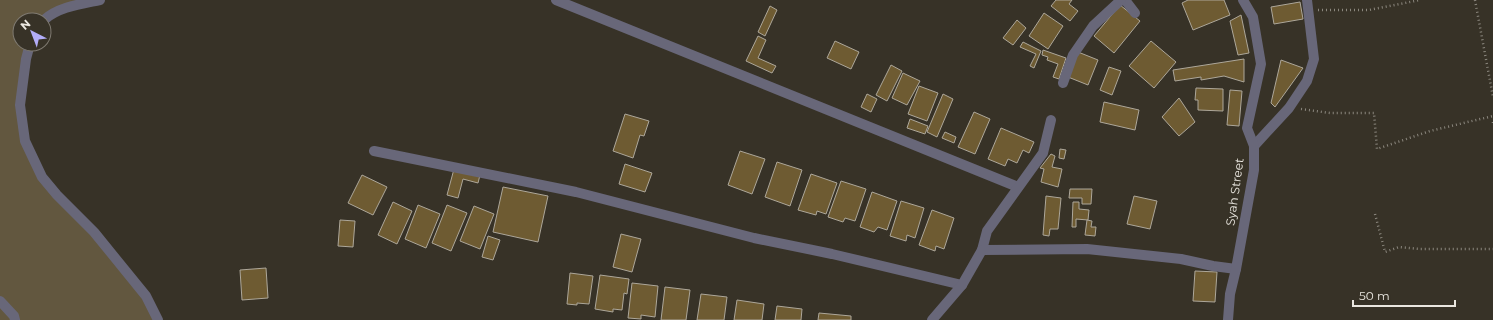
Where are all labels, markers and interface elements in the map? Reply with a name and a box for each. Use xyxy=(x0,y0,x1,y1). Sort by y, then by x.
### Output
north arrow xyxy=(12,12,52,52)
text: N xyxy=(17,16,33,33)
street label: Syah Street xyxy=(1222,157,1247,227)
scale bar xyxy=(1353,282,1455,308)
text: 50 m xyxy=(1359,288,1390,303)

